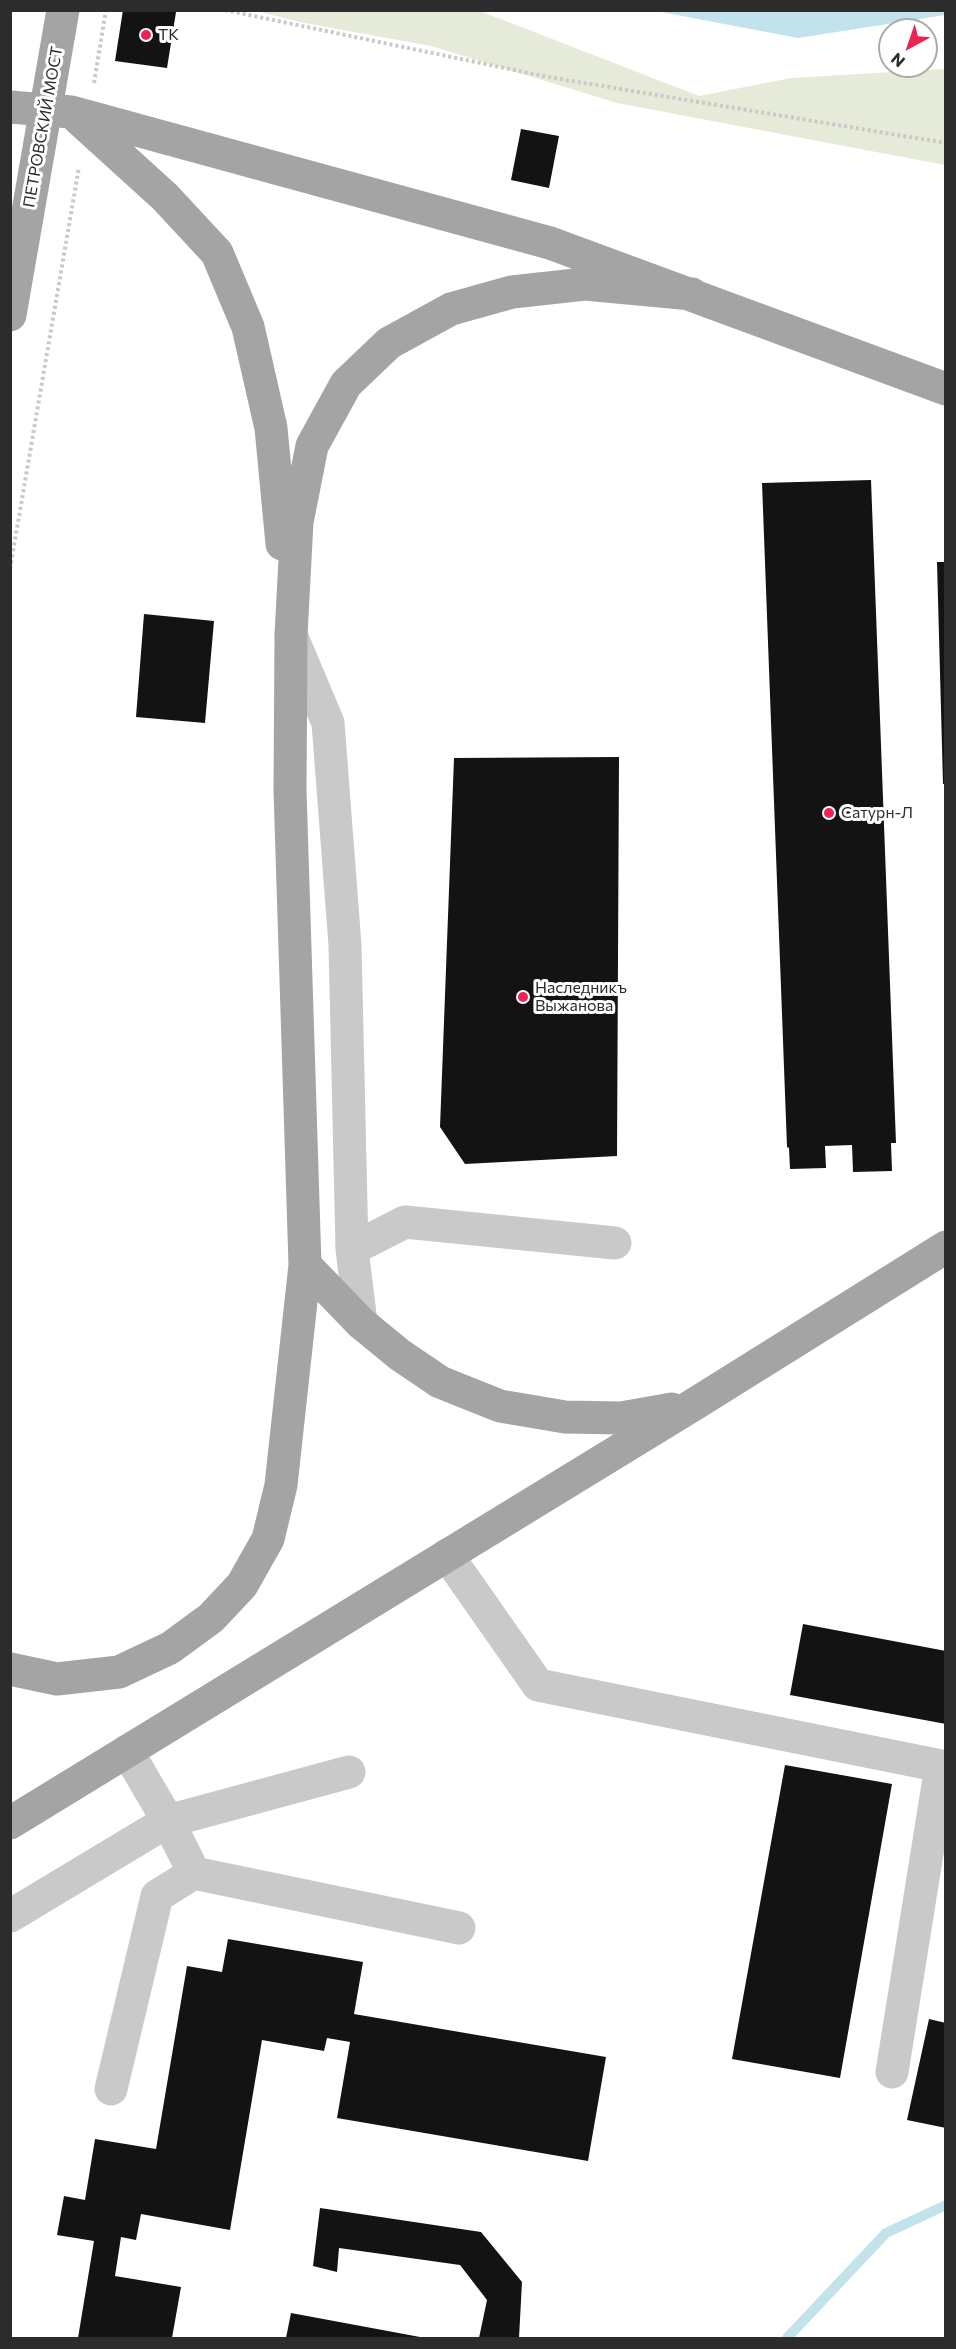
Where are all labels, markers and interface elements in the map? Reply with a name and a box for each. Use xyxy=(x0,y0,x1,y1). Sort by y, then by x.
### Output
north arrow xyxy=(878,18,938,78)
place label: ТК xyxy=(158,25,179,45)
marker: ТК xyxy=(139,28,153,42)
street label: ПЕТРОВСКИЙ МОСТ xyxy=(19,45,67,209)
text: N xyxy=(887,50,908,72)
place label: Сатурн-Л xyxy=(841,803,913,823)
marker: Сатурн-Л xyxy=(822,806,836,820)
place label: Наследникъ Выжанова xyxy=(535,978,627,1016)
marker: Наследникъ Выжанова xyxy=(516,990,530,1004)

